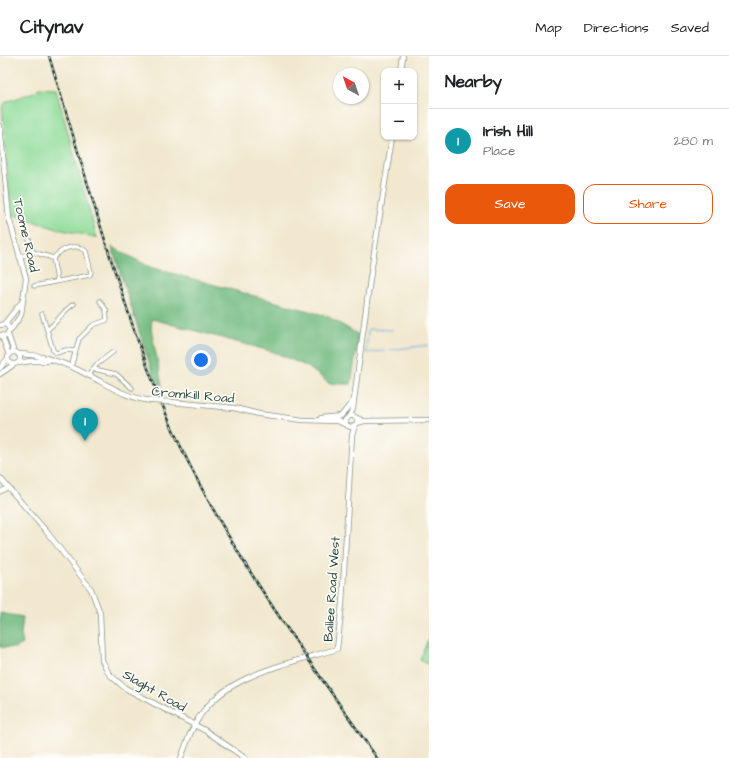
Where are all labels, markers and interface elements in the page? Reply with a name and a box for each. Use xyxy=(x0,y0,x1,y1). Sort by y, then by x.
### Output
text: Citynav xyxy=(20,14,83,41)
text: Map xyxy=(535,18,562,38)
text: Directions xyxy=(584,18,649,38)
text: Saved xyxy=(671,18,709,38)
north arrow xyxy=(333,68,369,104)
map controls xyxy=(381,68,417,140)
button: + xyxy=(381,68,417,104)
text: Nearby xyxy=(445,70,502,94)
button: − xyxy=(381,104,417,140)
text: Irish Hill xyxy=(483,121,533,142)
text: 1 xyxy=(457,132,459,150)
text: 280 m xyxy=(674,132,713,150)
text: Place xyxy=(483,142,515,160)
button: Save xyxy=(445,184,575,224)
button: Share xyxy=(583,184,713,224)
street label: Toome Road xyxy=(9,197,43,274)
your location xyxy=(191,350,211,370)
street label: Cromkill Road xyxy=(151,382,235,408)
pin: 1 xyxy=(72,408,98,441)
street label: Ballee Road West xyxy=(319,535,345,642)
street label: Slaght Road xyxy=(119,665,190,717)

